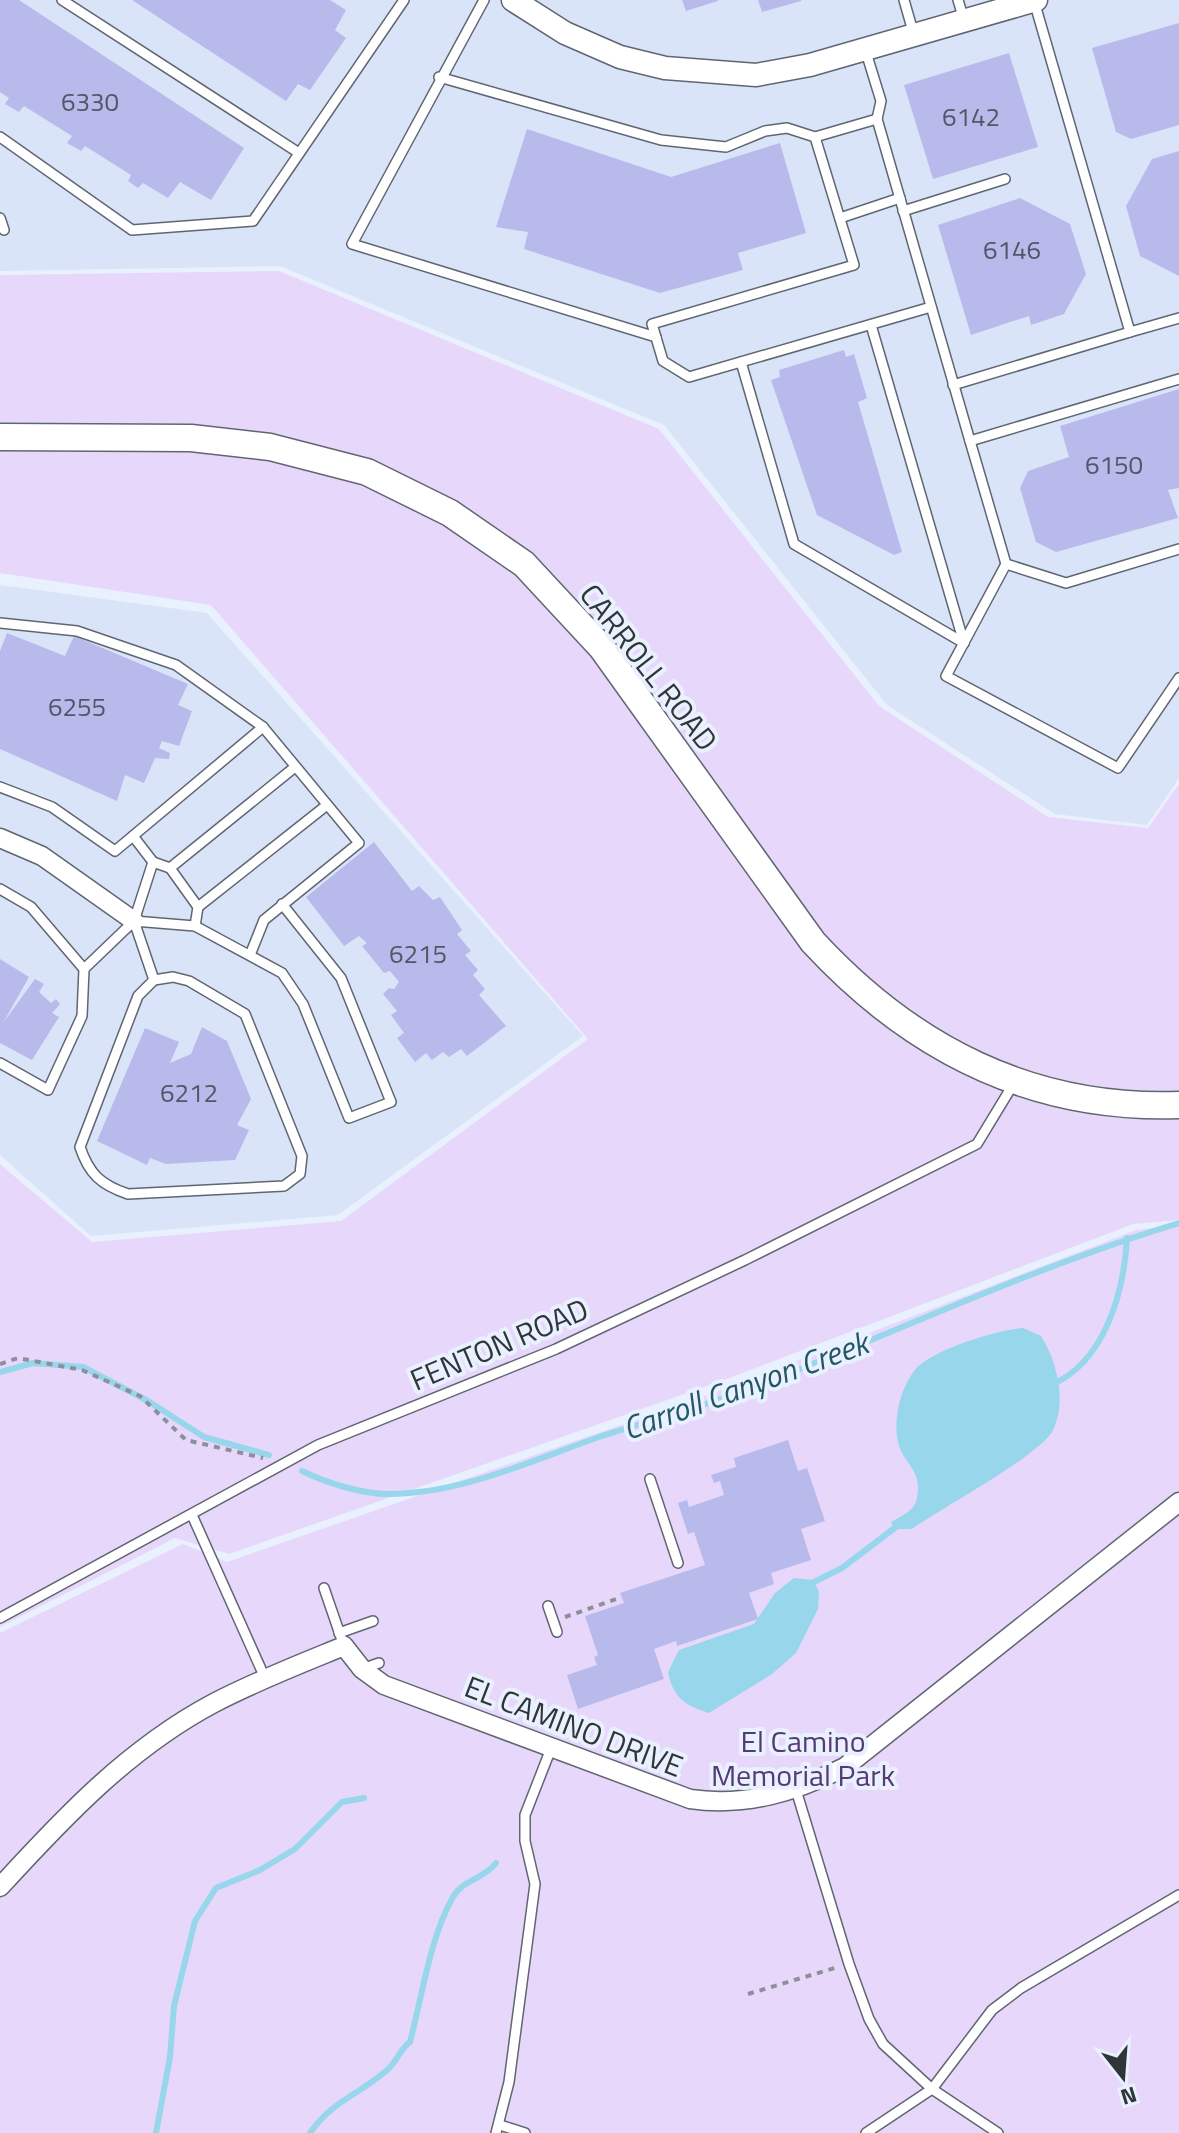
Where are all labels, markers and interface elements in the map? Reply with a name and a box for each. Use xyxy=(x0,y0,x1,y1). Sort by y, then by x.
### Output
house number: 6330 xyxy=(61,82,119,121)
house number: 6142 xyxy=(942,97,1000,136)
house number: 6146 xyxy=(983,230,1041,269)
house number: 6150 xyxy=(1085,445,1143,484)
street label: CARROLL ROAD xyxy=(569,573,729,761)
house number: 6255 xyxy=(48,687,106,726)
house number: 6215 xyxy=(389,934,447,973)
house number: 6212 xyxy=(160,1073,218,1112)
street label: FENTON ROAD xyxy=(403,1286,595,1402)
water label: Carroll Canyon Creek xyxy=(615,1317,878,1452)
street label: EL CAMINO DRIVE xyxy=(458,1663,690,1789)
park label: El Camino Memorial Park xyxy=(711,1718,895,1798)
north arrow xyxy=(1083,2037,1163,2117)
text: N xyxy=(1117,2078,1141,2115)

